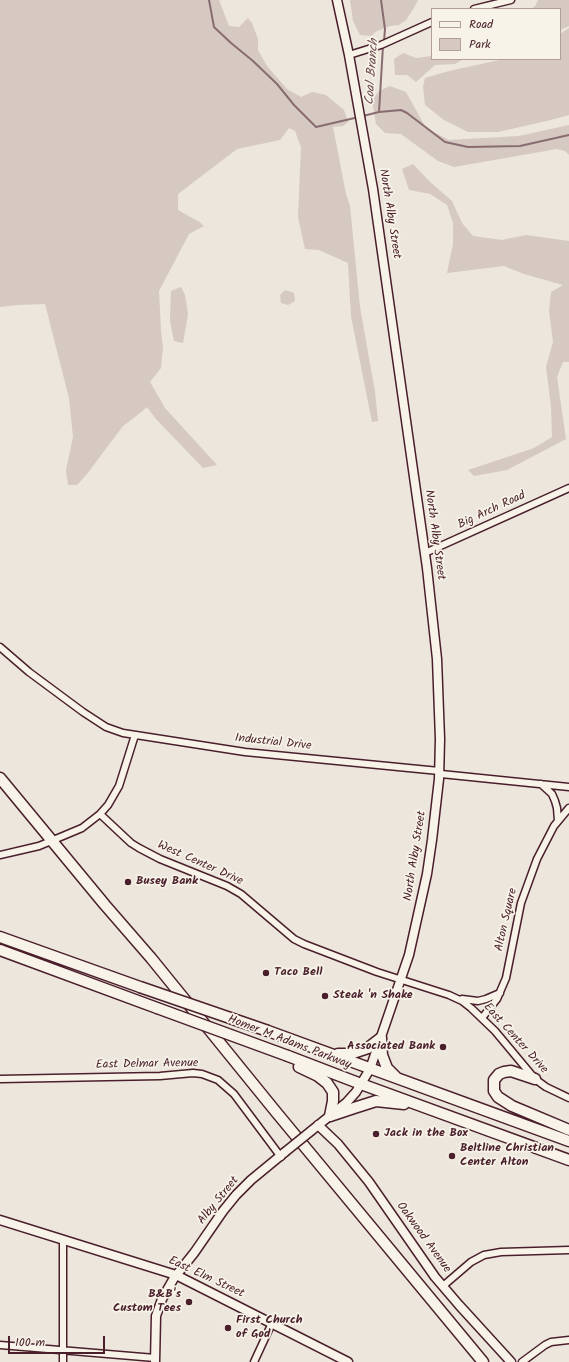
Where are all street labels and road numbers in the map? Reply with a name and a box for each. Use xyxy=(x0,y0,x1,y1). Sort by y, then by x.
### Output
street label: North Alby Street xyxy=(375,168,403,260)
street label: North Alby Street xyxy=(421,489,447,581)
street label: Big Arch Road xyxy=(456,489,528,533)
street label: Industrial Drive xyxy=(234,732,312,754)
street label: North Alby Street xyxy=(402,810,430,902)
street label: West Center Drive xyxy=(155,839,245,889)
street label: Alton Square xyxy=(493,887,521,953)
street label: East Center Drive xyxy=(480,1001,550,1077)
street label: Homer M Adams Parkway xyxy=(225,1013,353,1073)
street label: East Delmar Avenue xyxy=(96,1057,198,1073)
street label: Alby Street xyxy=(195,1174,243,1228)
street label: Oakwood Avenue xyxy=(393,1200,453,1276)
street label: East Elm Street xyxy=(166,1254,246,1302)

